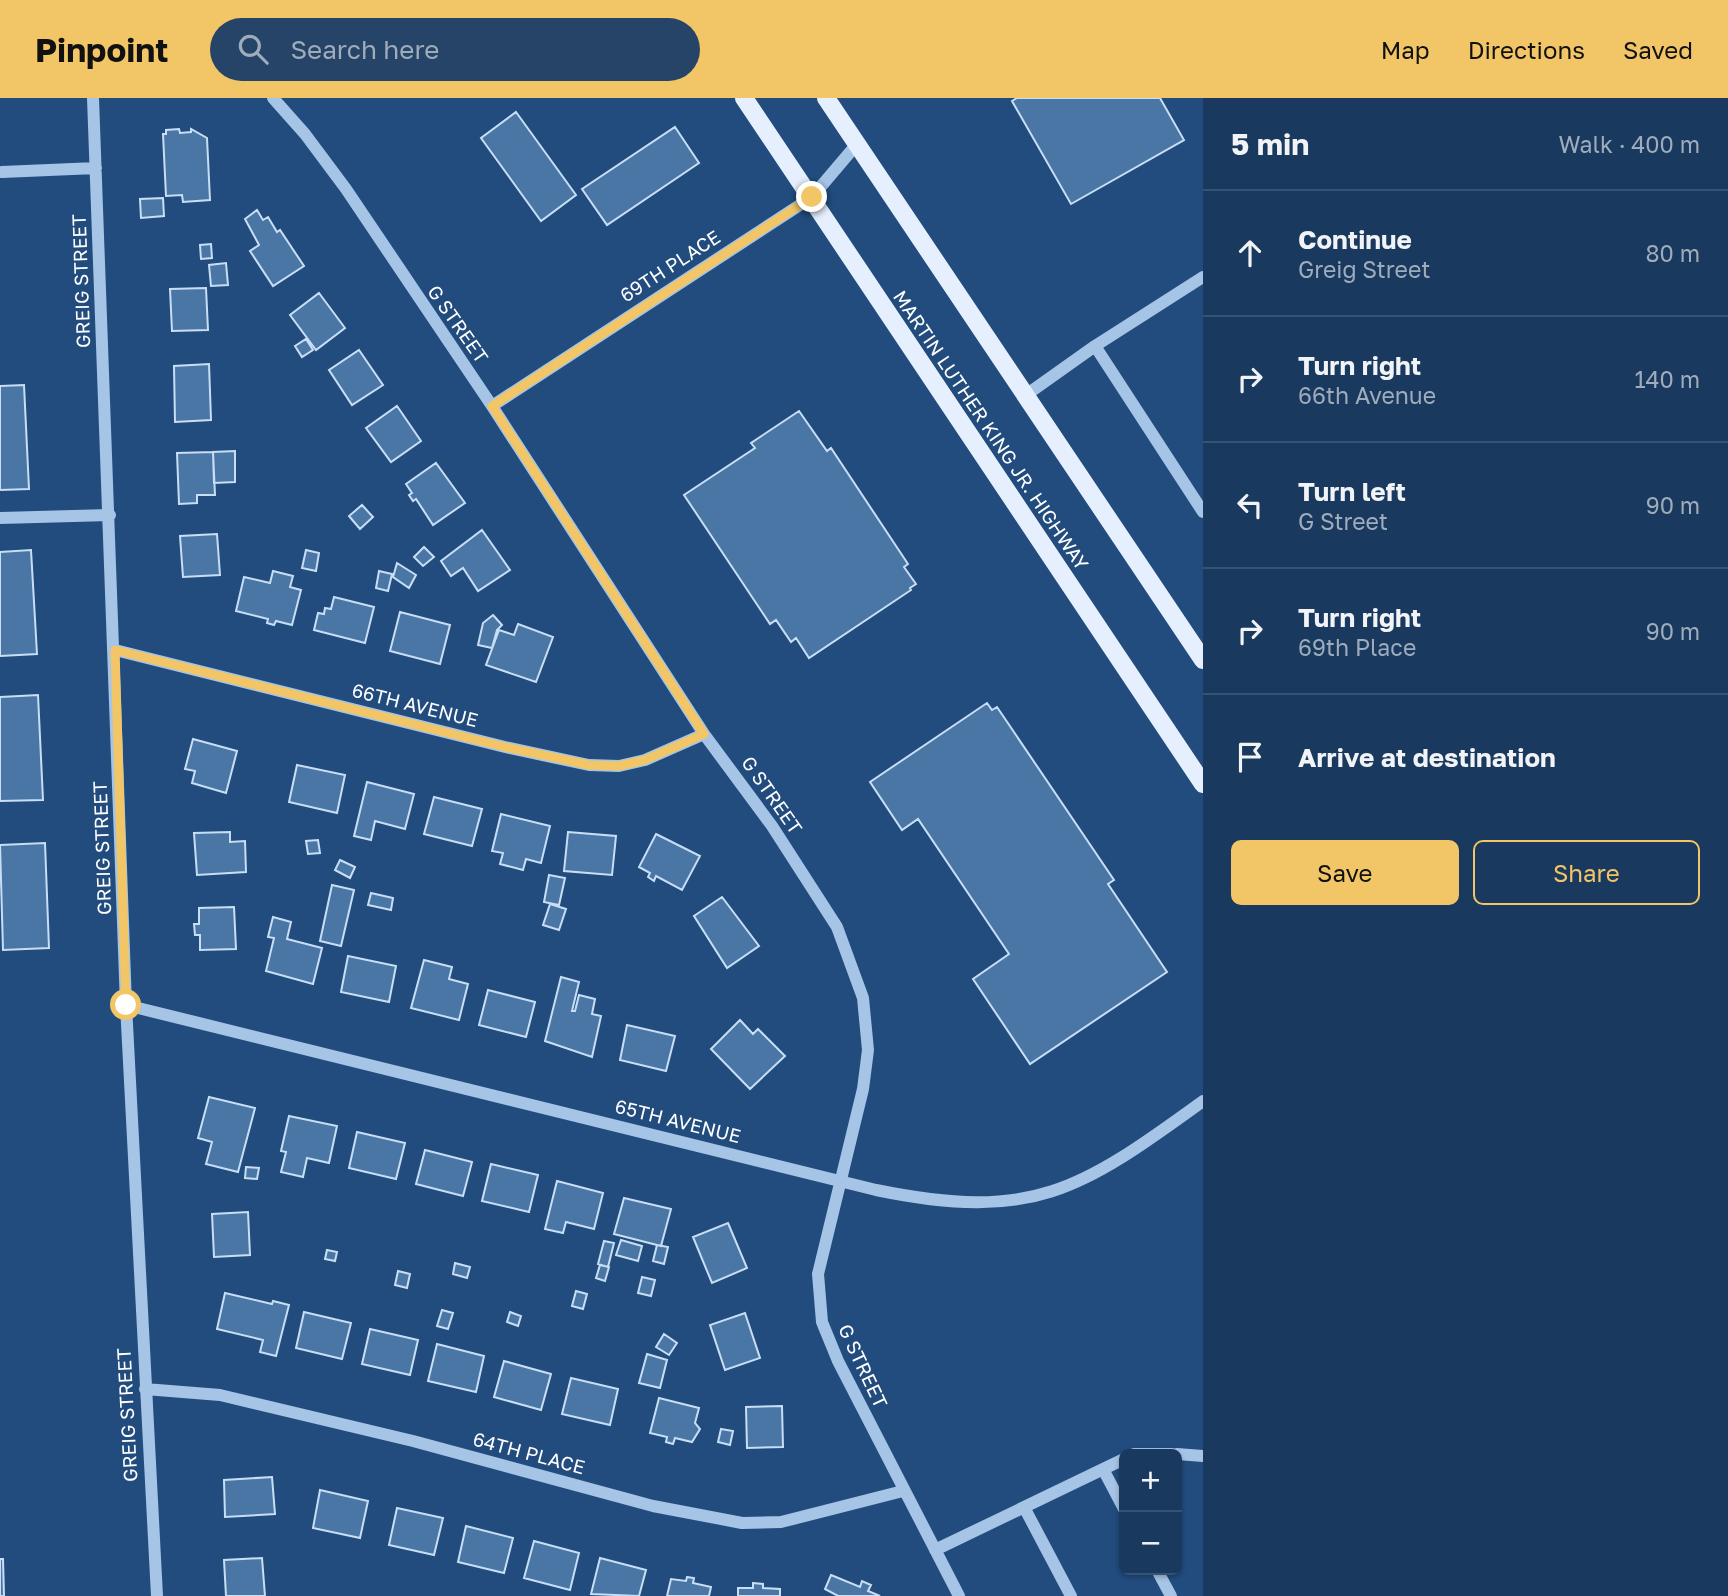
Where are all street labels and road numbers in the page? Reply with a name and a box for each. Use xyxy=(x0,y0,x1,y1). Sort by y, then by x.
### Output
street label: GREIG STREET xyxy=(67,214,94,348)
street label: 69TH PLACE xyxy=(615,225,724,306)
street label: G STREET xyxy=(423,280,494,367)
street label: MARTIN LUTHER KING JR. HIGHWAY xyxy=(889,286,1094,574)
street label: 66TH AVENUE xyxy=(350,678,481,731)
street label: G STREET xyxy=(737,751,808,838)
street label: GREIG STREET xyxy=(88,781,115,915)
street label: 65TH AVENUE xyxy=(613,1094,743,1147)
street label: G STREET xyxy=(834,1320,893,1412)
street label: GREIG STREET xyxy=(112,1347,141,1482)
street label: 64TH PLACE xyxy=(471,1427,588,1478)

